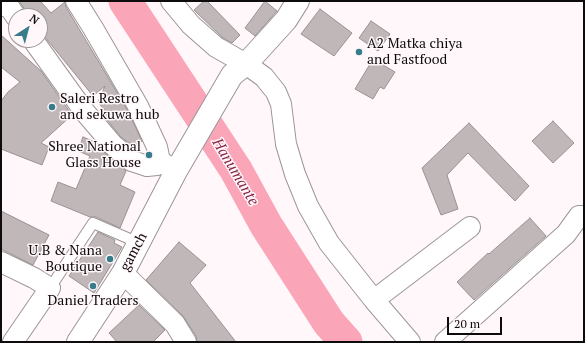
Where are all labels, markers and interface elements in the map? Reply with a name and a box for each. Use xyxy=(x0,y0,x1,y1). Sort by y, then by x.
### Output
north arrow xyxy=(8,8,48,48)
text: N xyxy=(27,11,42,27)
place label: A2 Matka chiya and Fastfood xyxy=(367,36,463,68)
marker: A2 Matka chiya and Fastfood xyxy=(354,47,364,57)
place label: Saleri Restro and sekuwa hub xyxy=(60,91,159,124)
marker: Saleri Restro and sekuwa hub xyxy=(47,102,57,112)
water label: Hanumante xyxy=(208,135,262,209)
place label: Shree National Glass House xyxy=(48,139,141,172)
marker: Shree National Glass House xyxy=(144,150,154,160)
street label: gamch xyxy=(117,230,151,274)
place label: U.B & Nana Boutique xyxy=(28,243,102,276)
marker: U.B & Nana Boutique xyxy=(105,254,115,264)
marker: Daniel Traders xyxy=(88,281,98,291)
place label: Daniel Traders xyxy=(47,293,139,309)
scale bar xyxy=(449,309,504,335)
text: 20 m xyxy=(454,316,480,331)

